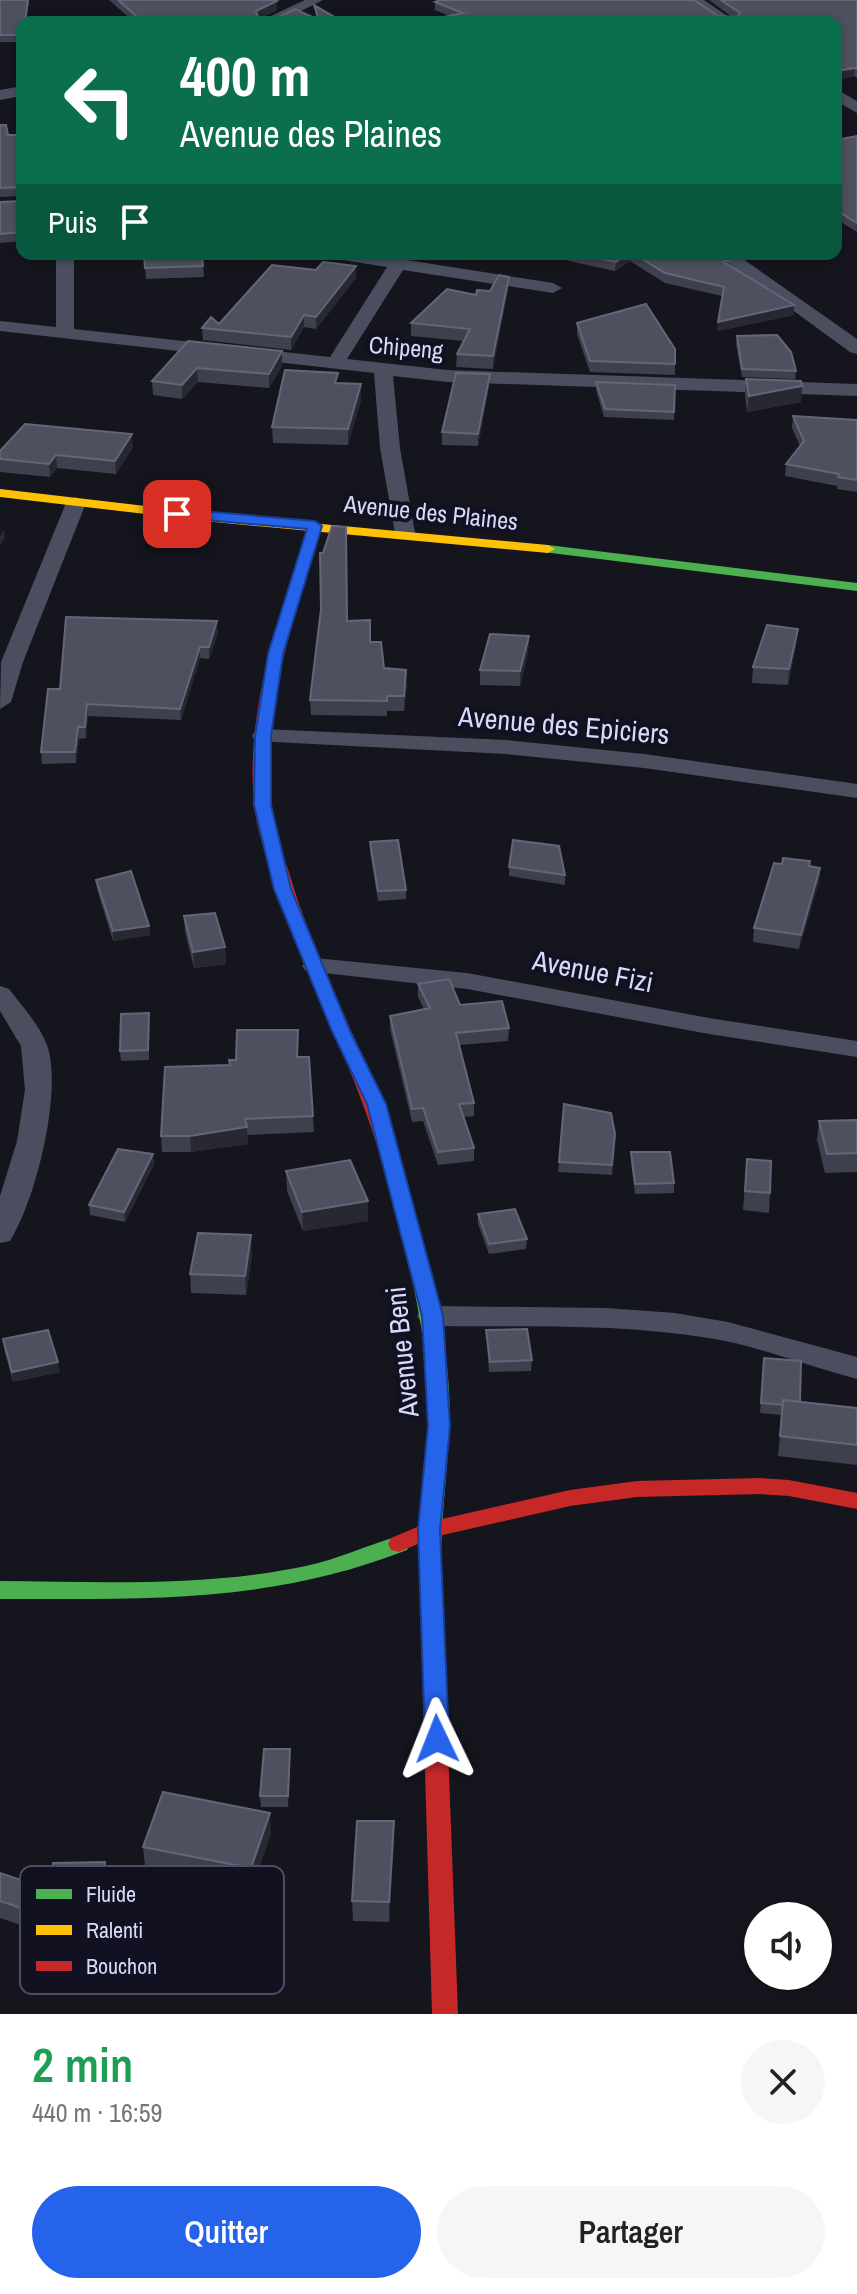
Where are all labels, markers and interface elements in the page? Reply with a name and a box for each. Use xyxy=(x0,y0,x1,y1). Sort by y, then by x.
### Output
text: 400 m xyxy=(180,38,310,113)
icon: left xyxy=(48,48,152,152)
text: Avenue des Plaines xyxy=(180,110,442,158)
icon: arrive xyxy=(113,200,157,244)
text: Puis xyxy=(48,202,97,242)
street label: Chipeng xyxy=(368,328,445,366)
pin xyxy=(143,480,211,548)
street label: Avenue des Plaines xyxy=(342,487,520,537)
icon: arrive xyxy=(155,492,199,536)
street label: Avenue des Epiciers xyxy=(456,697,671,753)
street label: Avenue Fizi xyxy=(528,941,657,1001)
street label: Avenue Beni xyxy=(376,1285,428,1420)
position arrow xyxy=(395,1697,479,1781)
legend xyxy=(20,1866,284,1994)
text: Fluide xyxy=(86,1879,136,1909)
map controls xyxy=(744,1902,832,1990)
button: sound xyxy=(744,1902,832,1990)
text: Ralenti xyxy=(86,1915,143,1945)
text: Bouchon xyxy=(86,1951,157,1981)
text: 2 min xyxy=(32,2032,133,2097)
button: close xyxy=(741,2040,825,2124)
text: 440 m · 16:59 xyxy=(32,2095,162,2130)
button: Quitter xyxy=(32,2186,421,2278)
button: Partager xyxy=(437,2186,825,2278)

